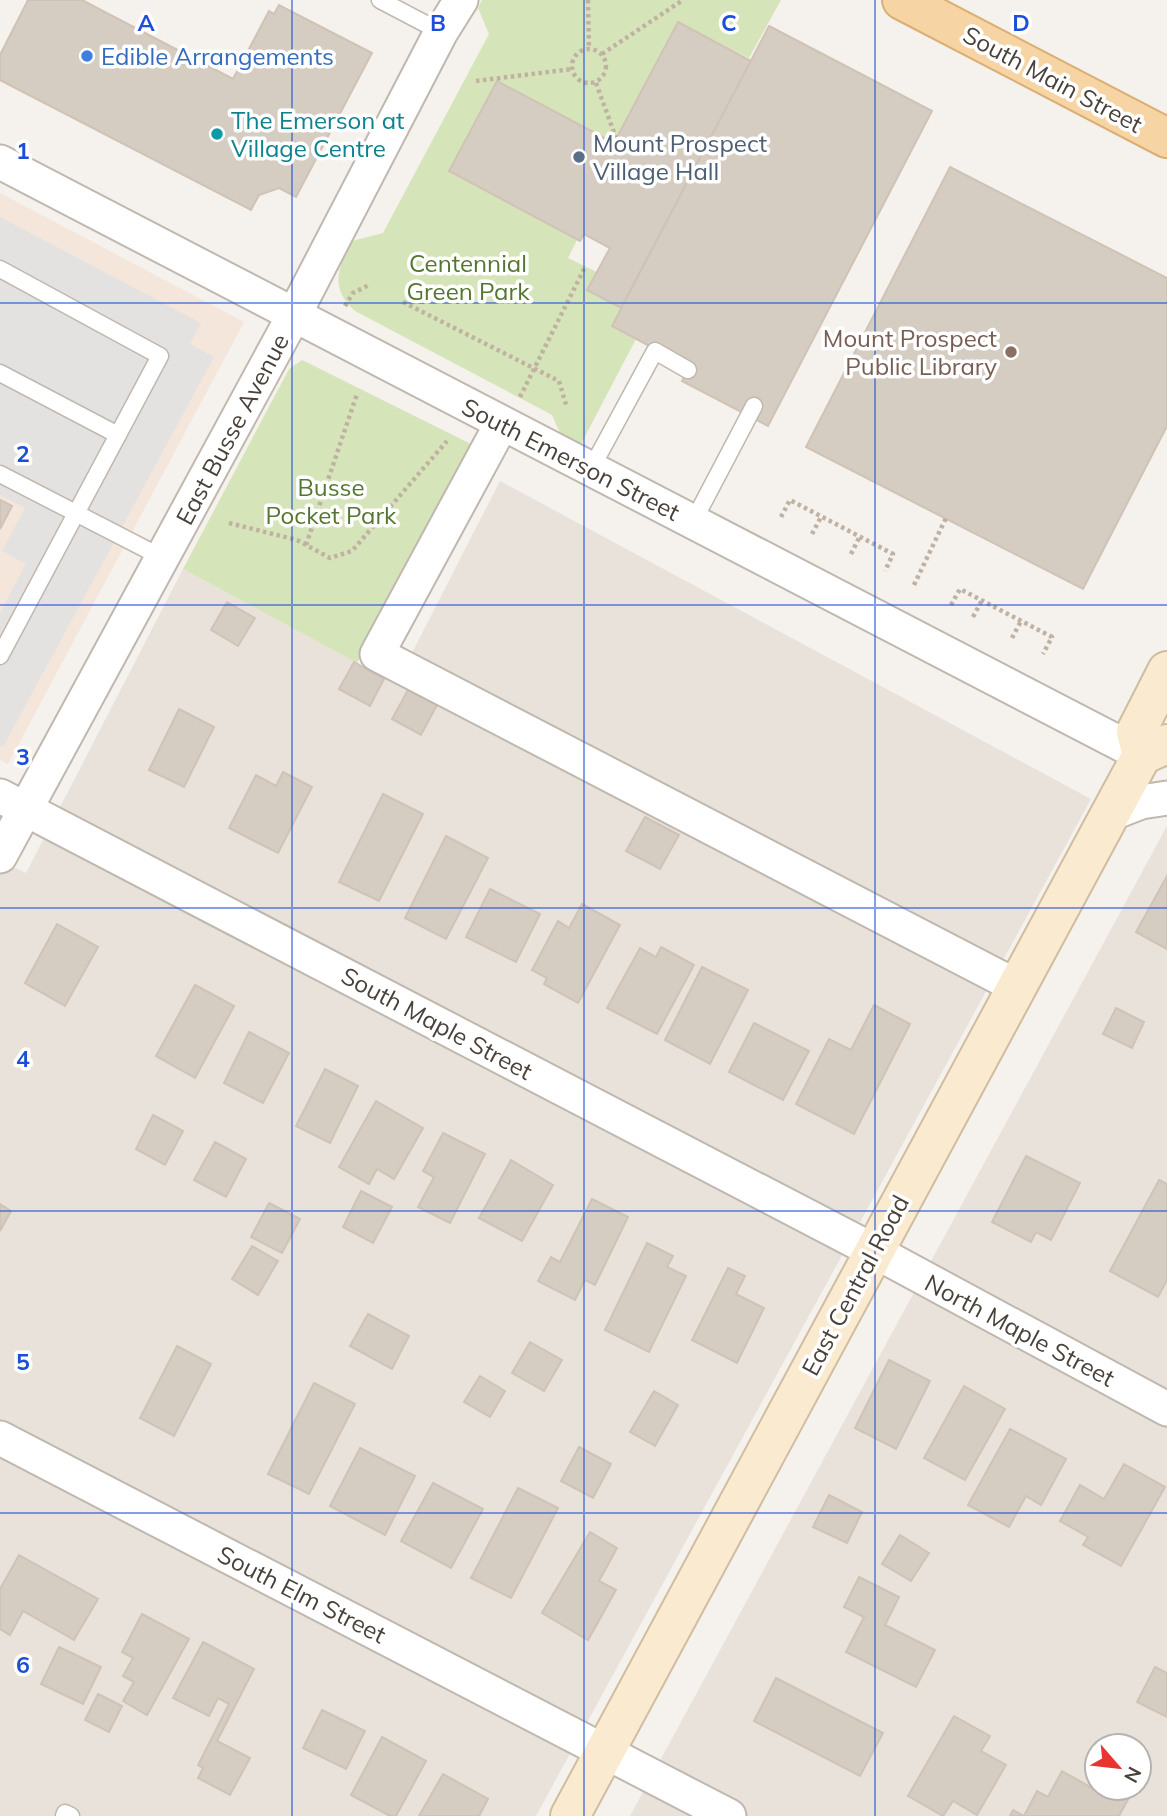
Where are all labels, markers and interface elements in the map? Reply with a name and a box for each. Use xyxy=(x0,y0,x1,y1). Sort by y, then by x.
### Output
text: A xyxy=(137,8,155,37)
text: B xyxy=(430,8,446,37)
text: C xyxy=(721,8,737,37)
text: D xyxy=(1012,8,1030,37)
street label: South Main Street xyxy=(958,19,1148,139)
place label: Edible Arrangements xyxy=(101,41,334,71)
marker: Edible Arrangements xyxy=(79,48,95,64)
place label: The Emerson at Village Centre xyxy=(231,105,404,163)
marker: The Emerson at Village Centre xyxy=(209,126,225,142)
place label: Mount Prospect Village Hall xyxy=(593,128,767,186)
text: 1 xyxy=(16,136,30,165)
marker: Mount Prospect Village Hall xyxy=(571,149,587,165)
park label: Centennial Green Park xyxy=(406,248,530,306)
place label: Mount Prospect Public Library xyxy=(823,323,997,381)
street label: East Busse Avenue xyxy=(169,329,295,529)
marker: Mount Prospect Public Library xyxy=(1003,344,1019,360)
street label: South Emerson Street xyxy=(457,391,685,527)
text: 2 xyxy=(16,439,30,468)
park label: Busse Pocket Park xyxy=(266,472,397,530)
text: 3 xyxy=(16,742,30,771)
street label: South Maple Street xyxy=(336,960,538,1086)
text: 4 xyxy=(16,1044,30,1073)
street label: East Central Road xyxy=(795,1190,915,1380)
street label: North Maple Street xyxy=(920,1267,1120,1393)
text: 5 xyxy=(16,1347,30,1376)
street label: South Elm Street xyxy=(213,1539,391,1649)
text: 6 xyxy=(16,1650,30,1679)
north arrow xyxy=(1083,1732,1153,1802)
text: N xyxy=(1119,1763,1147,1787)

